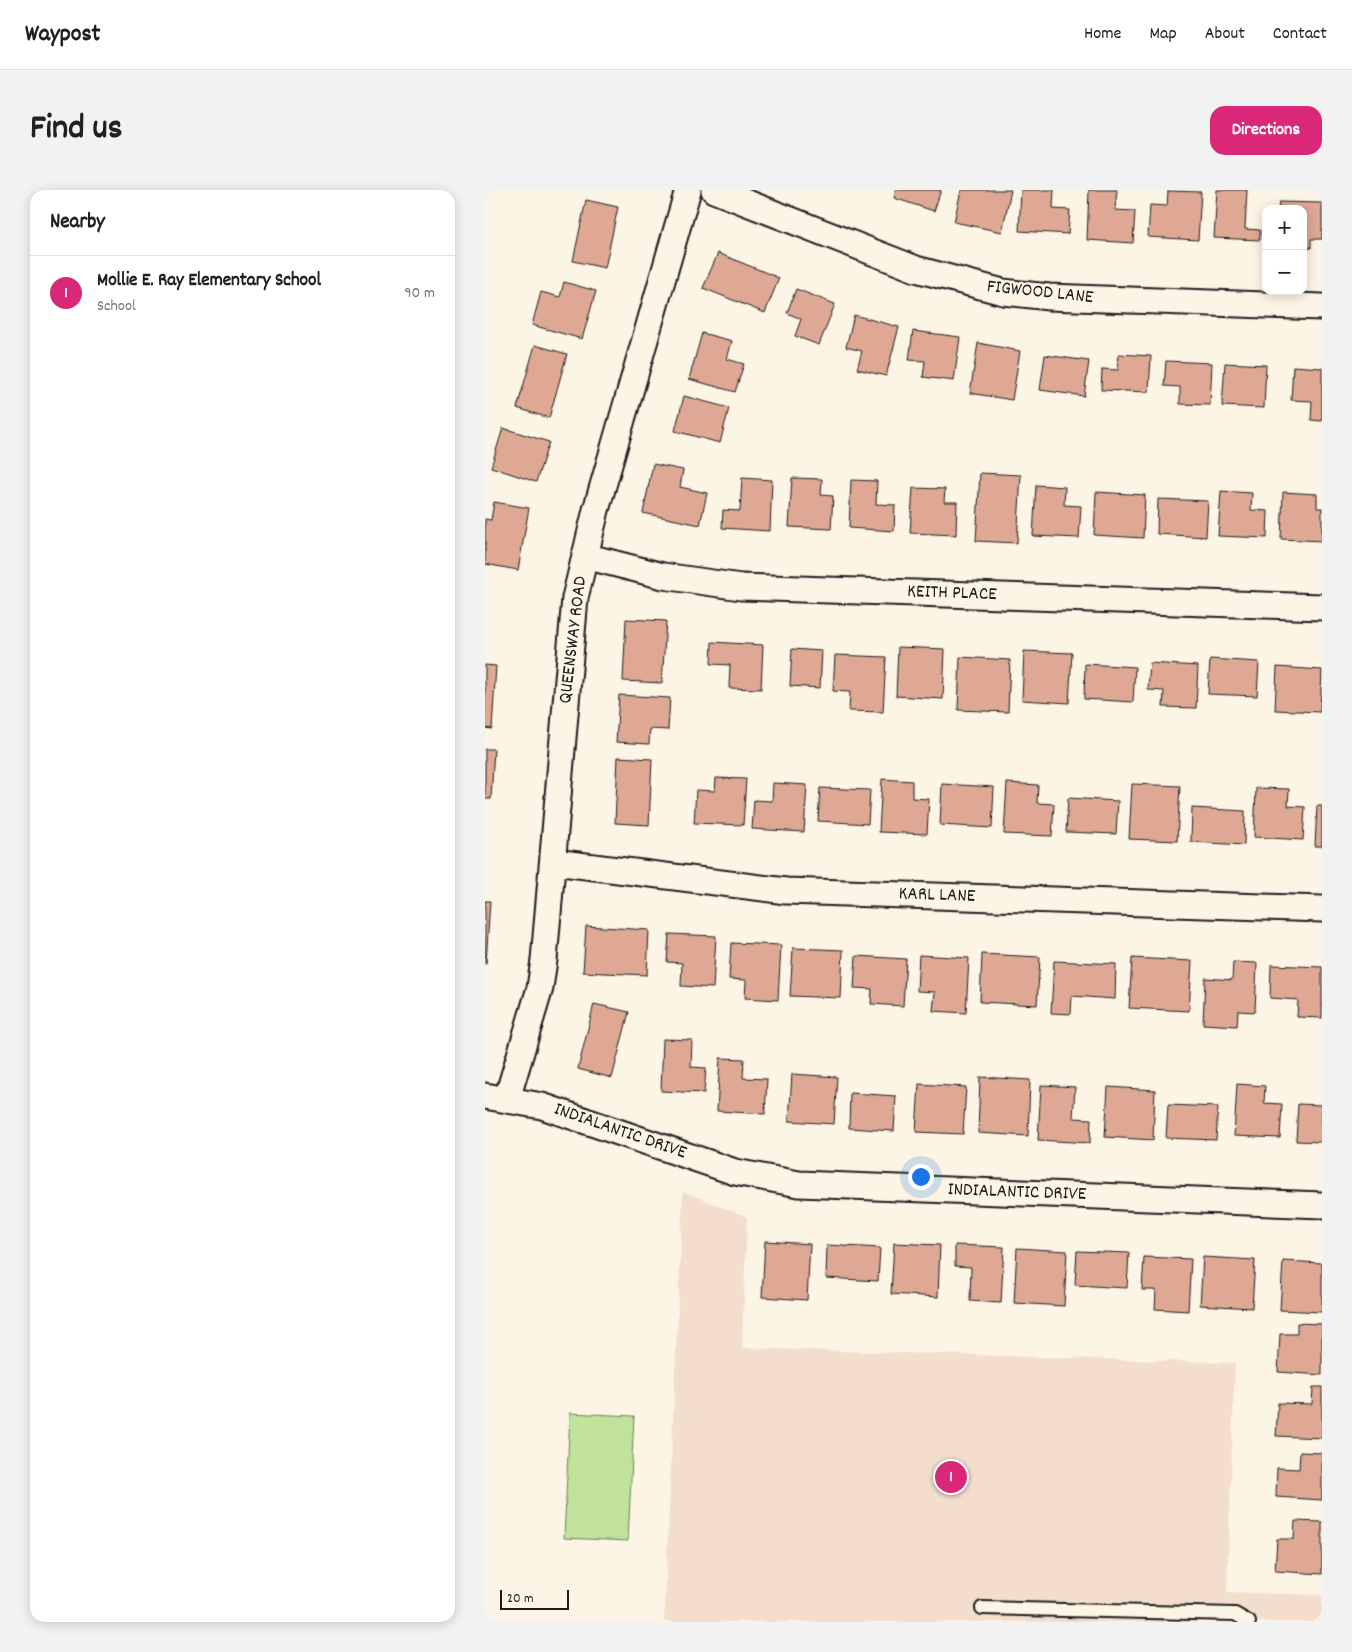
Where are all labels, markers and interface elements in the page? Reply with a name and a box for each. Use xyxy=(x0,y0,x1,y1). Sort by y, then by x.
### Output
text: Waypost xyxy=(25,18,100,52)
text: Home xyxy=(1084,22,1121,47)
text: Map xyxy=(1149,22,1177,47)
text: About xyxy=(1205,22,1245,47)
text: Contact xyxy=(1273,22,1327,47)
text: Find us xyxy=(30,105,122,155)
button: Directions xyxy=(1210,106,1322,155)
map controls xyxy=(1262,205,1307,295)
button: + xyxy=(1262,205,1307,250)
text: Nearby xyxy=(50,208,105,238)
button: − xyxy=(1262,250,1307,295)
text: Mollie E. Ray Elementary School xyxy=(97,268,321,295)
street label: FIGWOOD LANE xyxy=(985,274,1095,312)
text: 1 xyxy=(64,282,68,305)
text: 90 m xyxy=(404,282,435,305)
text: School xyxy=(97,295,136,318)
street label: QUEENSWAY ROAD xyxy=(553,575,595,705)
street label: KEITH PLACE xyxy=(907,579,998,609)
street label: KARL LANE xyxy=(898,881,976,911)
street label: INDIALANTIC DRIVE xyxy=(550,1097,690,1167)
your location xyxy=(908,1164,934,1190)
street label: INDIALANTIC DRIVE xyxy=(947,1177,1087,1209)
pin: 1 xyxy=(935,1458,967,1496)
scale bar xyxy=(500,1587,569,1610)
text: 20 m xyxy=(507,1589,534,1609)

